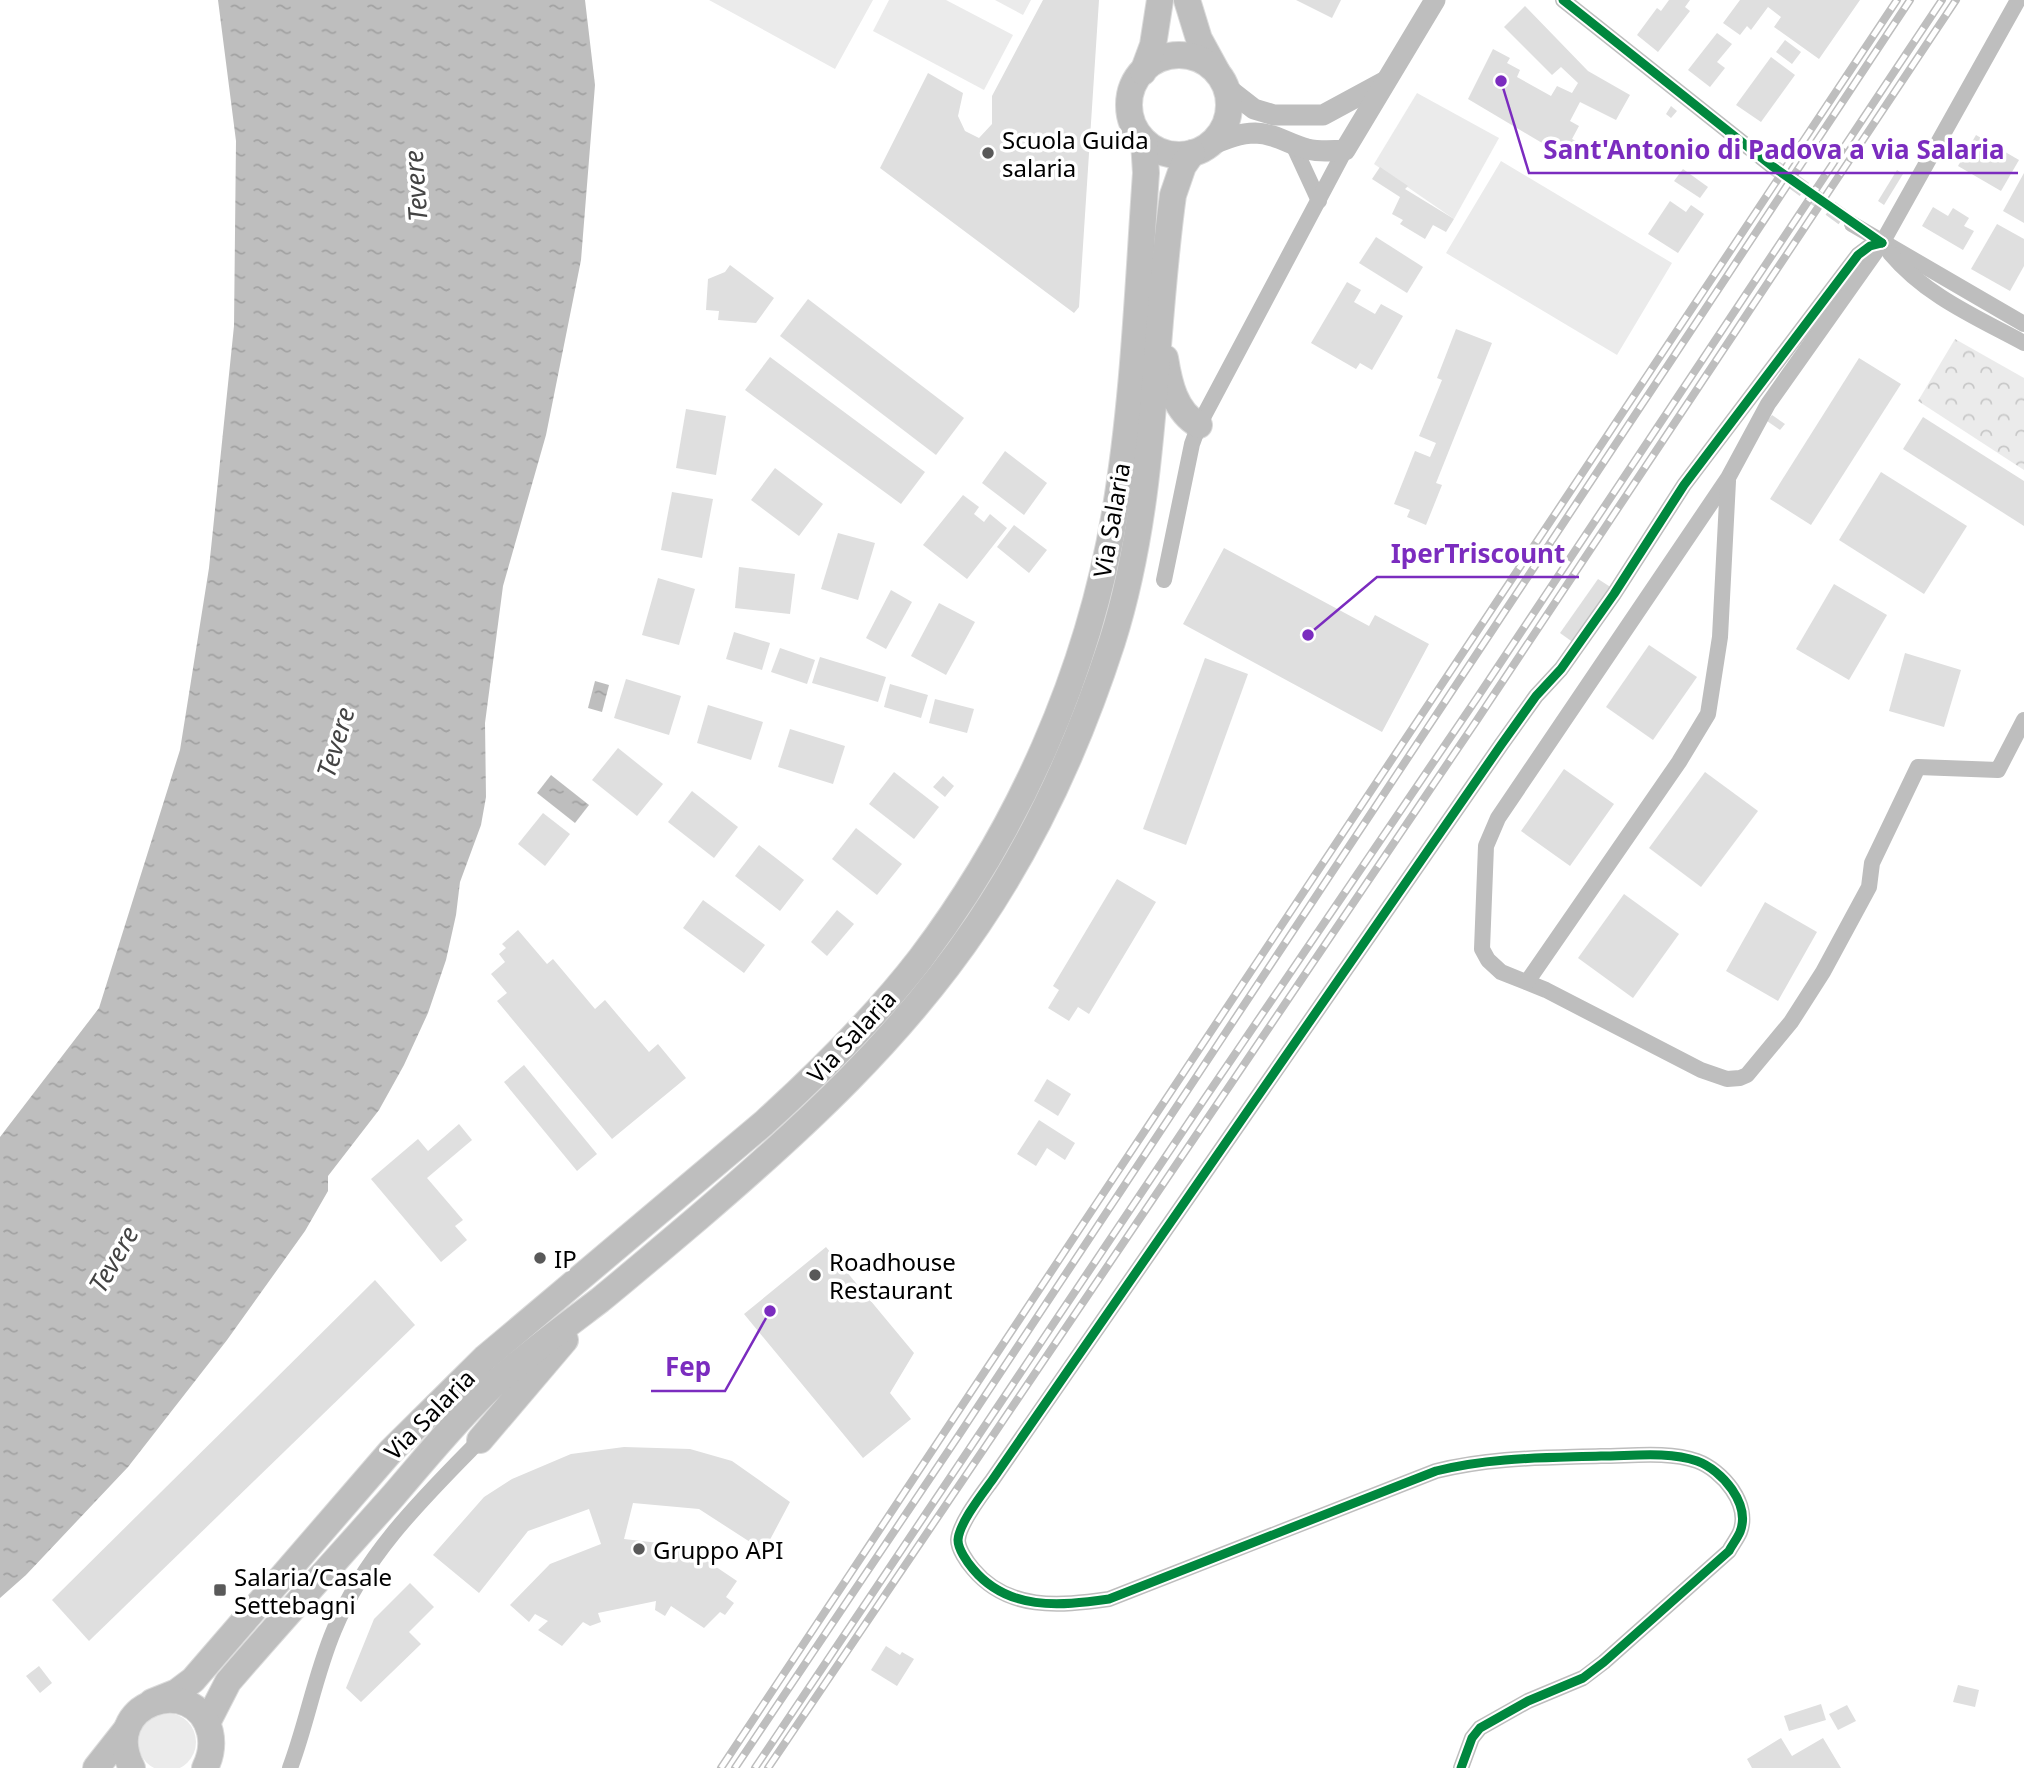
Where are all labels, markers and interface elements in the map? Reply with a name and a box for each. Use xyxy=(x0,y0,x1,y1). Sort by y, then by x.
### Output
place label: Scuola Guida salaria xyxy=(1002,123,1149,184)
callout: Sant'Antonio di Padova a via Salaria xyxy=(1529,126,2018,173)
text: Sant'Antonio di Padova a via Salaria xyxy=(1543,131,2005,167)
marker: Scuola Guida salaria xyxy=(980,145,996,161)
water label: Tevere xyxy=(395,149,435,223)
street label: Via Salaria xyxy=(1085,460,1137,580)
callout: IperTriscount xyxy=(1377,530,1579,577)
text: IperTriscount xyxy=(1391,535,1565,571)
water label: Tevere xyxy=(307,702,363,781)
street label: Via Salaria xyxy=(799,982,903,1090)
water label: Tevere xyxy=(80,1219,146,1299)
place label: IP xyxy=(554,1242,577,1275)
place label: Roadhouse Restaurant xyxy=(829,1245,956,1306)
marker: IP xyxy=(532,1250,548,1266)
marker: Roadhouse Restaurant xyxy=(807,1267,823,1283)
callout: Fep xyxy=(651,1344,725,1391)
text: Fep xyxy=(665,1348,711,1384)
street label: Via Salaria xyxy=(376,1361,482,1467)
place label: Gruppo API xyxy=(653,1533,784,1566)
marker: Gruppo API xyxy=(631,1541,647,1557)
place label: Salaria/Casale Settebagni xyxy=(234,1560,392,1621)
marker: Salaria/Casale Settebagni xyxy=(212,1582,228,1598)

